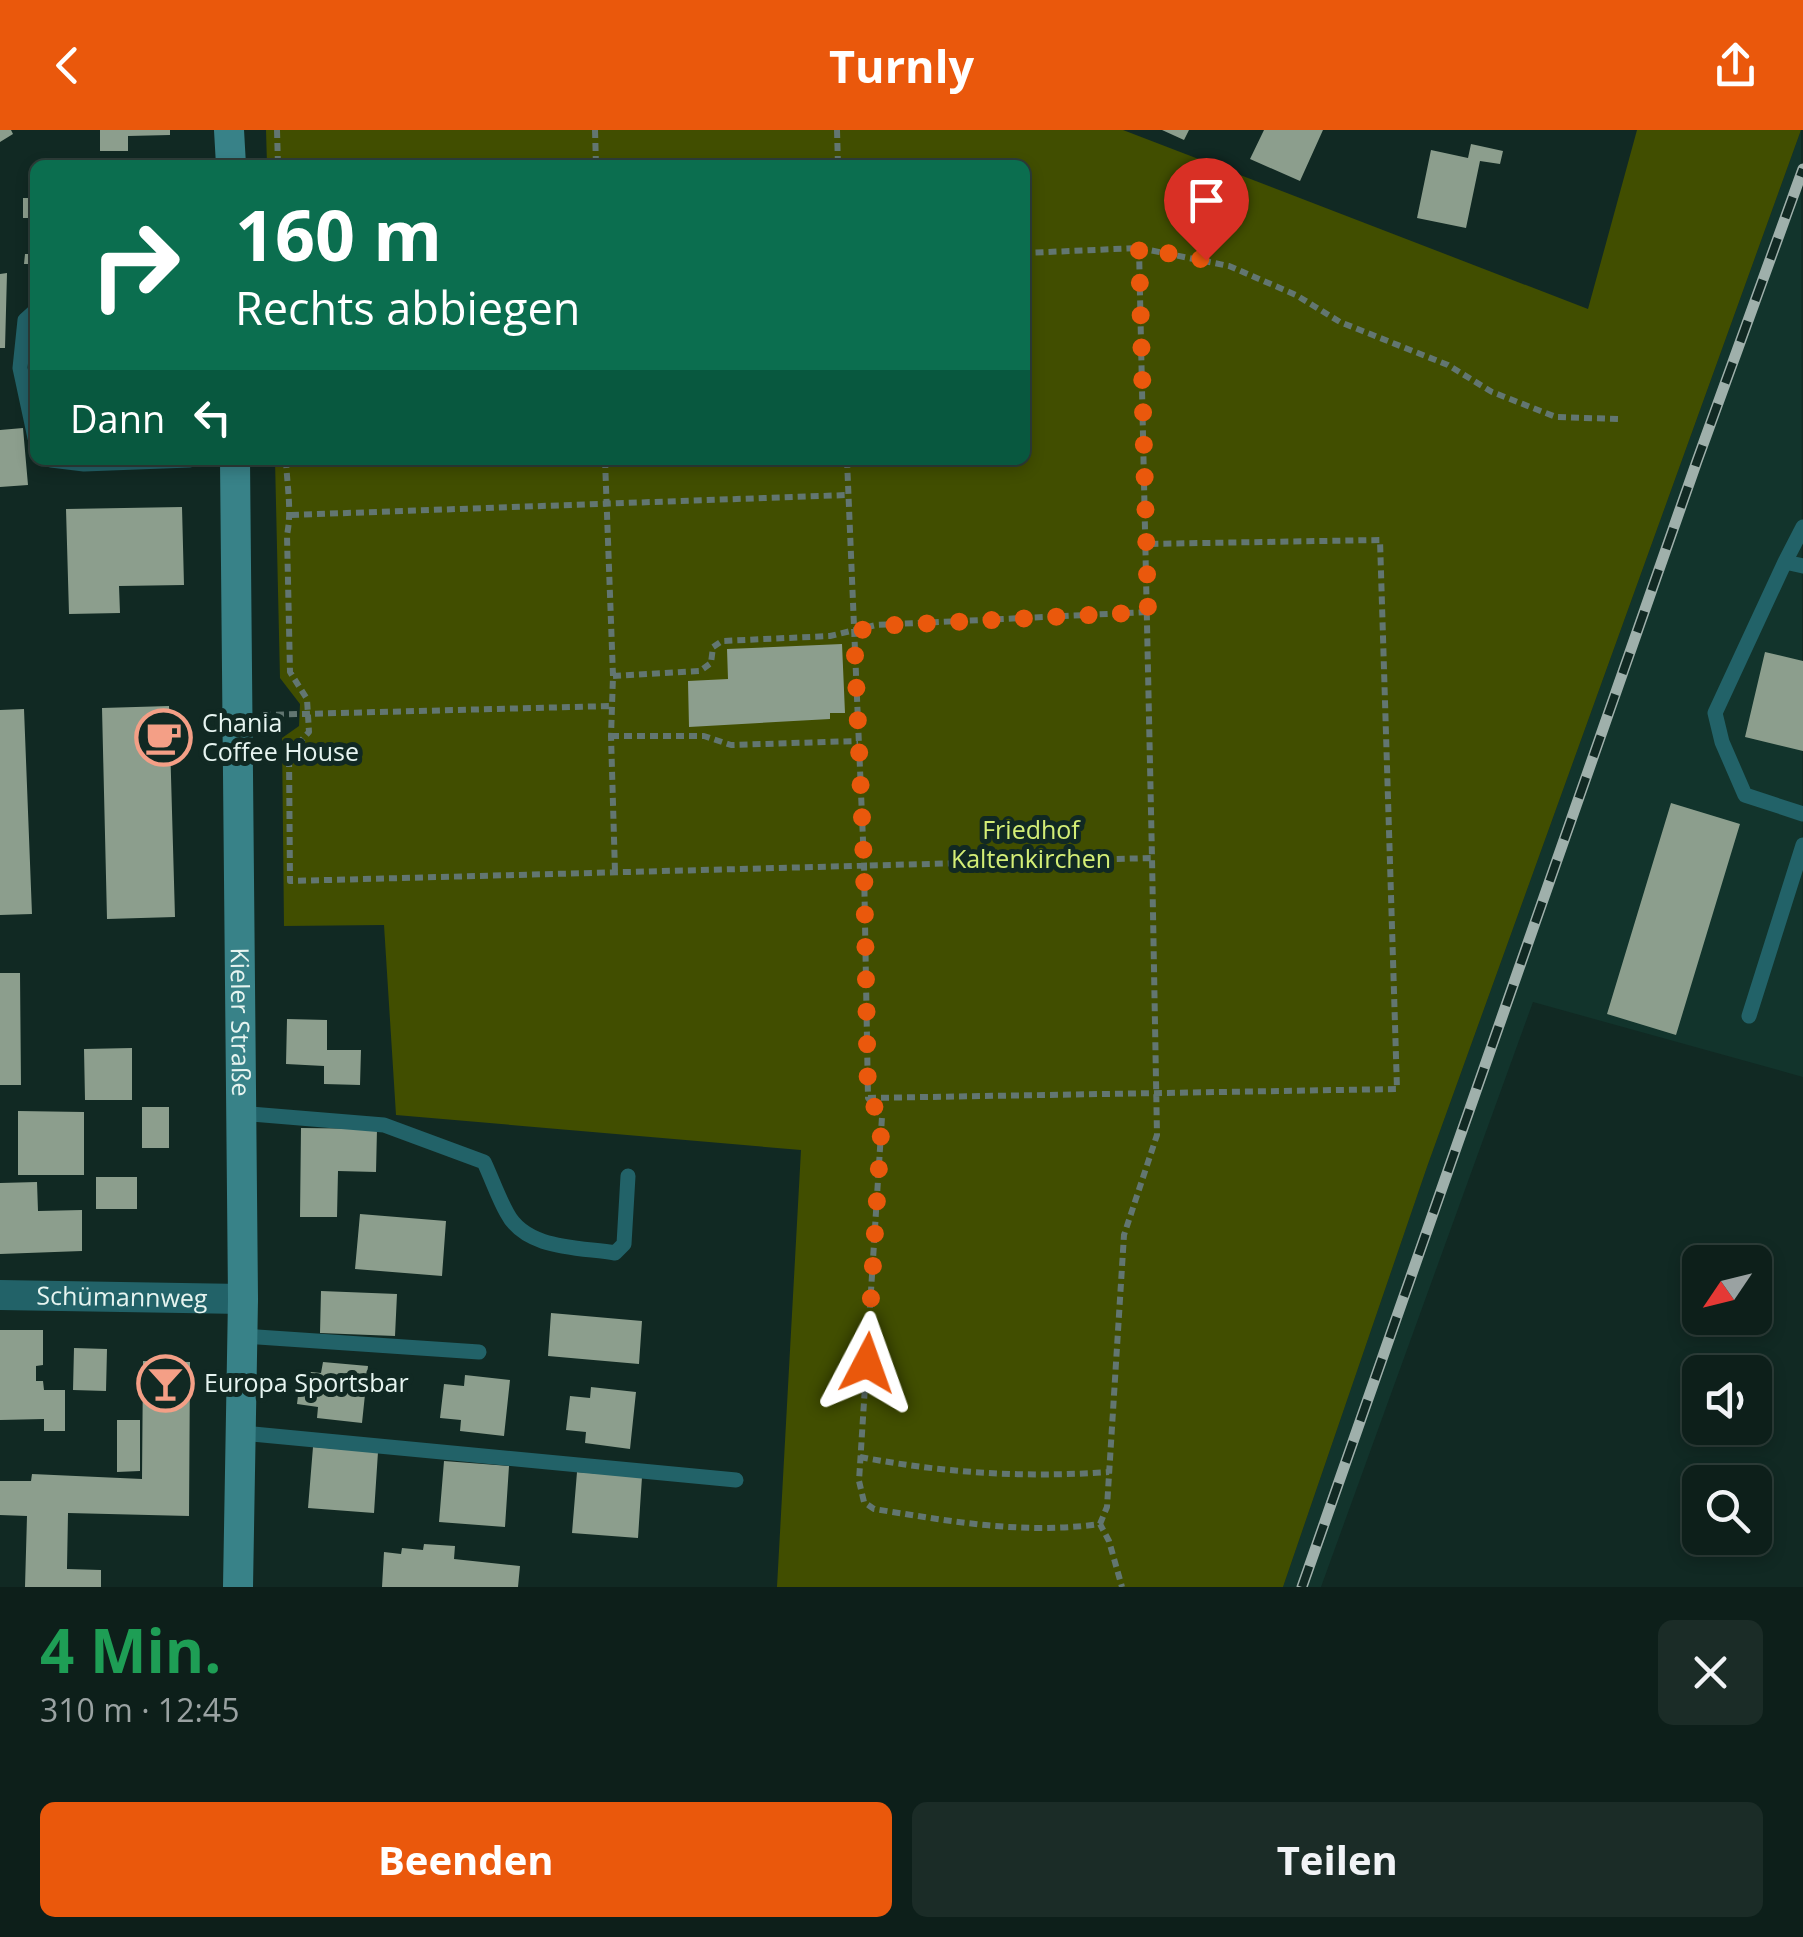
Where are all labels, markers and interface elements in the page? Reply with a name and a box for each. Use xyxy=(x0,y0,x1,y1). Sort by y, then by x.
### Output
text: Turnly xyxy=(829,35,974,96)
icon: back xyxy=(40,38,95,93)
icon: share xyxy=(1708,38,1763,93)
pin xyxy=(1164,158,1249,261)
icon: arrive xyxy=(1179,173,1234,228)
text: 160 m xyxy=(235,186,442,282)
icon: right xyxy=(70,200,200,330)
text: Rechts abbiegen xyxy=(235,277,580,338)
icon: left xyxy=(185,390,240,445)
text: Dann xyxy=(70,392,165,444)
place label: Chania Coffee House xyxy=(202,705,359,768)
cafe icon: Chania Coffee House xyxy=(133,707,193,767)
park label: Friedhof Kaltenkirchen xyxy=(951,812,1111,875)
street label: Kieler Straße xyxy=(224,947,259,1097)
north arrow xyxy=(1682,1245,1772,1335)
map controls xyxy=(1682,1245,1772,1555)
street label: Schümannweg xyxy=(36,1278,208,1314)
position arrow xyxy=(815,1311,919,1415)
bar icon: Europa Sportsbar xyxy=(135,1353,195,1413)
button: sound xyxy=(1682,1355,1772,1445)
place label: Europa Sportsbar xyxy=(204,1365,409,1399)
button: search xyxy=(1682,1465,1772,1555)
text: 4 Min. xyxy=(40,1609,221,1691)
button: close xyxy=(1658,1620,1763,1725)
text: 310 m · 12:45 xyxy=(40,1688,239,1731)
button: Beenden xyxy=(40,1802,892,1917)
button: Teilen xyxy=(912,1802,1763,1917)

